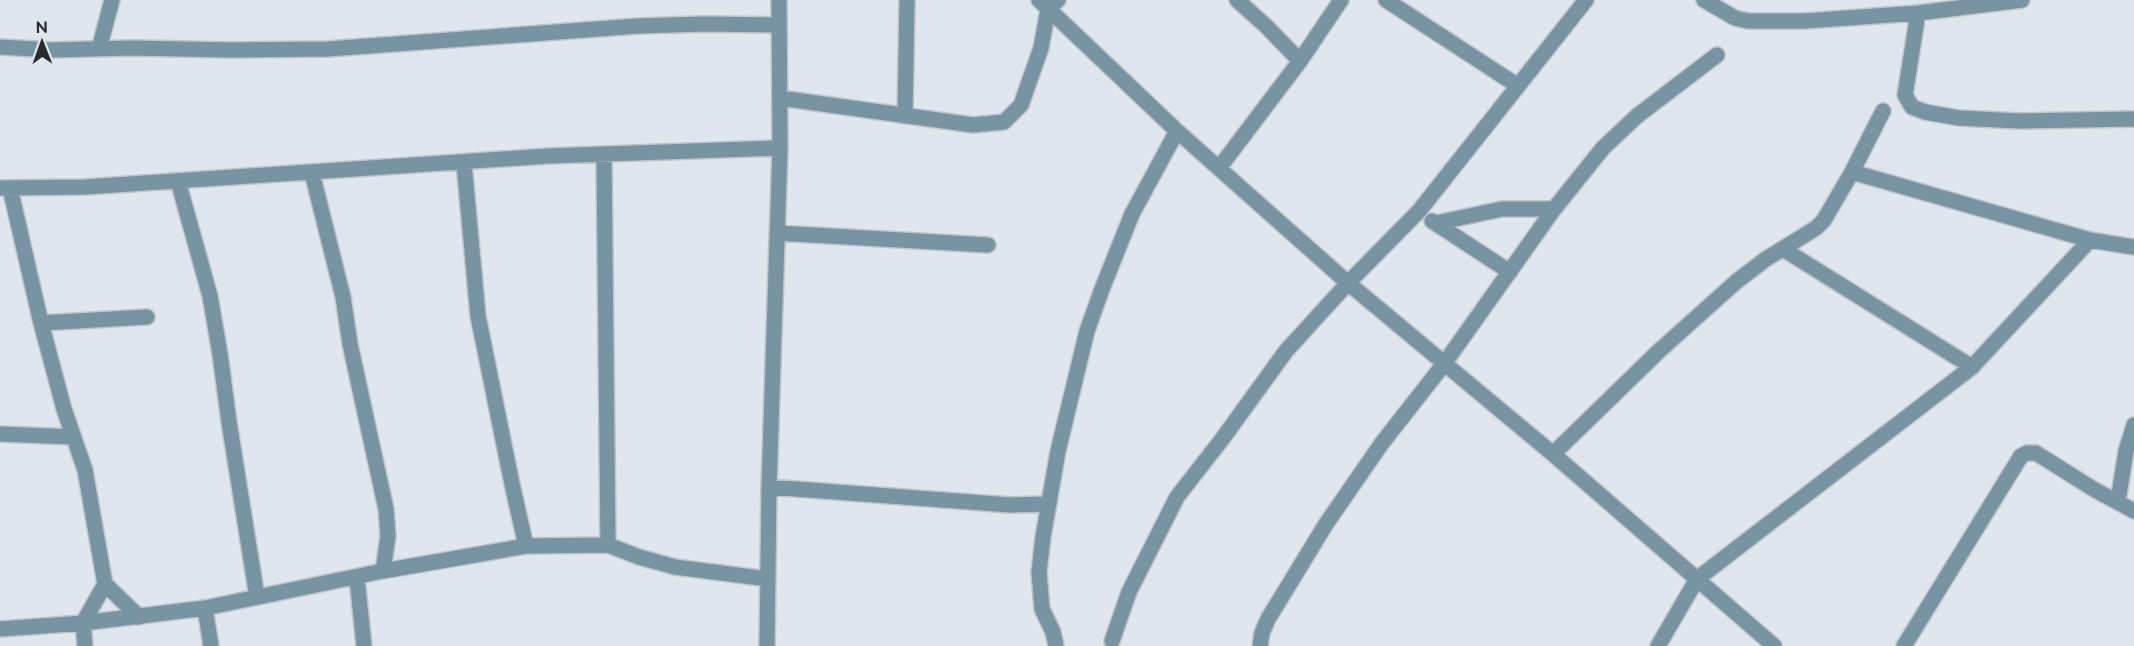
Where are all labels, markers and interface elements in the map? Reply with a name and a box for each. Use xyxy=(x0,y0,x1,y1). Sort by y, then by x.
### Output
north arrow xyxy=(12,12,72,72)
text: N xyxy=(35,18,48,37)

